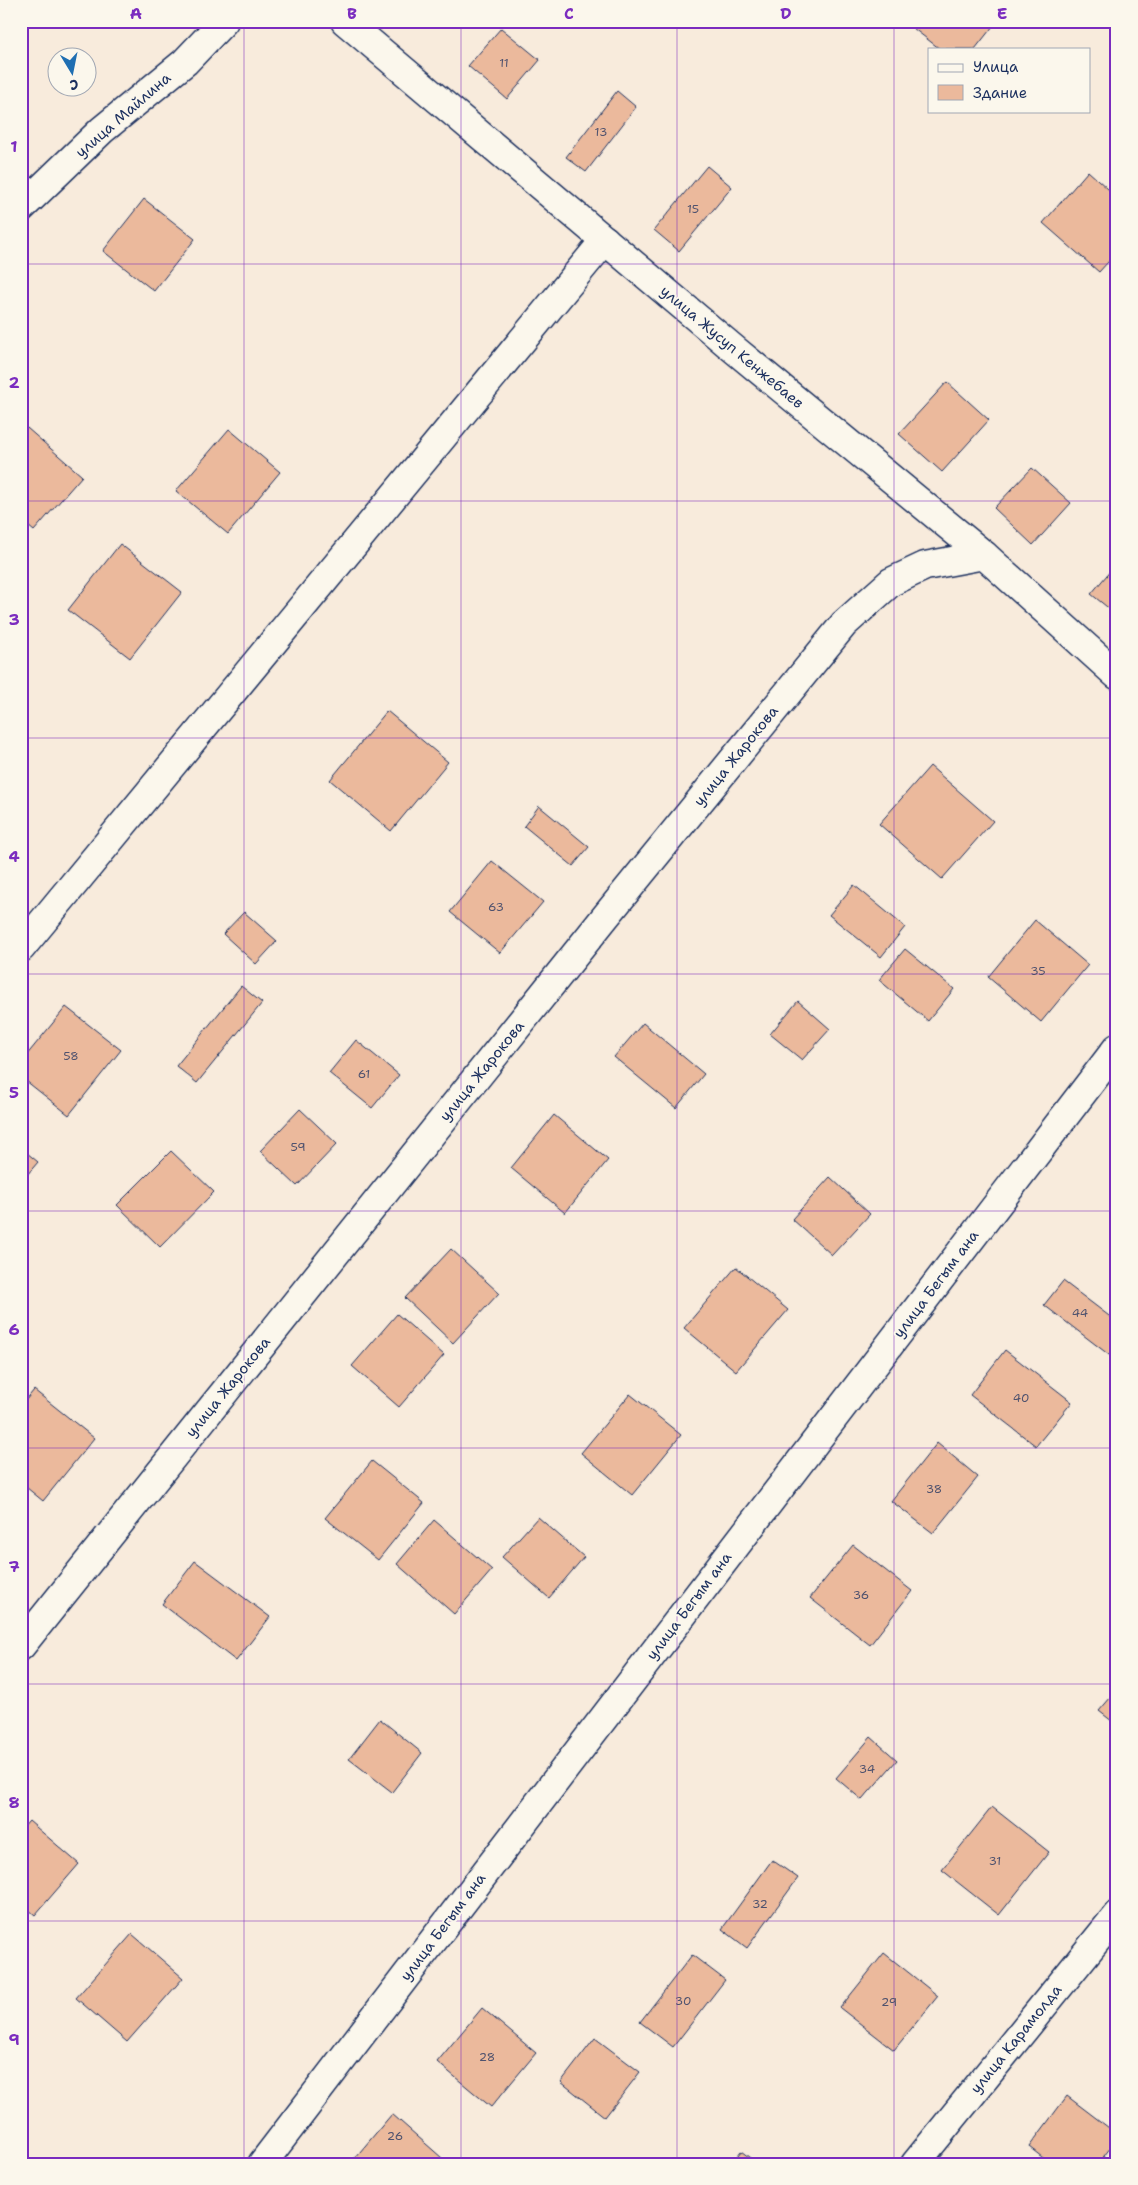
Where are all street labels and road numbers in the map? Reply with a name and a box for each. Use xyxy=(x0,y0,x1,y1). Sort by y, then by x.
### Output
street label: улица Майлина xyxy=(71,68,175,162)
street label: улица Жусуп Кенжебаев xyxy=(656,281,808,413)
street label: улица Жарокова xyxy=(689,701,783,811)
street label: улица Жарокова xyxy=(435,1016,529,1126)
street label: улица Бегым ана xyxy=(889,1225,984,1342)
street label: улица Жарокова xyxy=(181,1332,275,1442)
street label: улица Бегым ана xyxy=(642,1547,737,1664)
street label: улица Бегым ана xyxy=(396,1868,491,1985)
street label: улица Карамолда xyxy=(966,1980,1067,2098)

